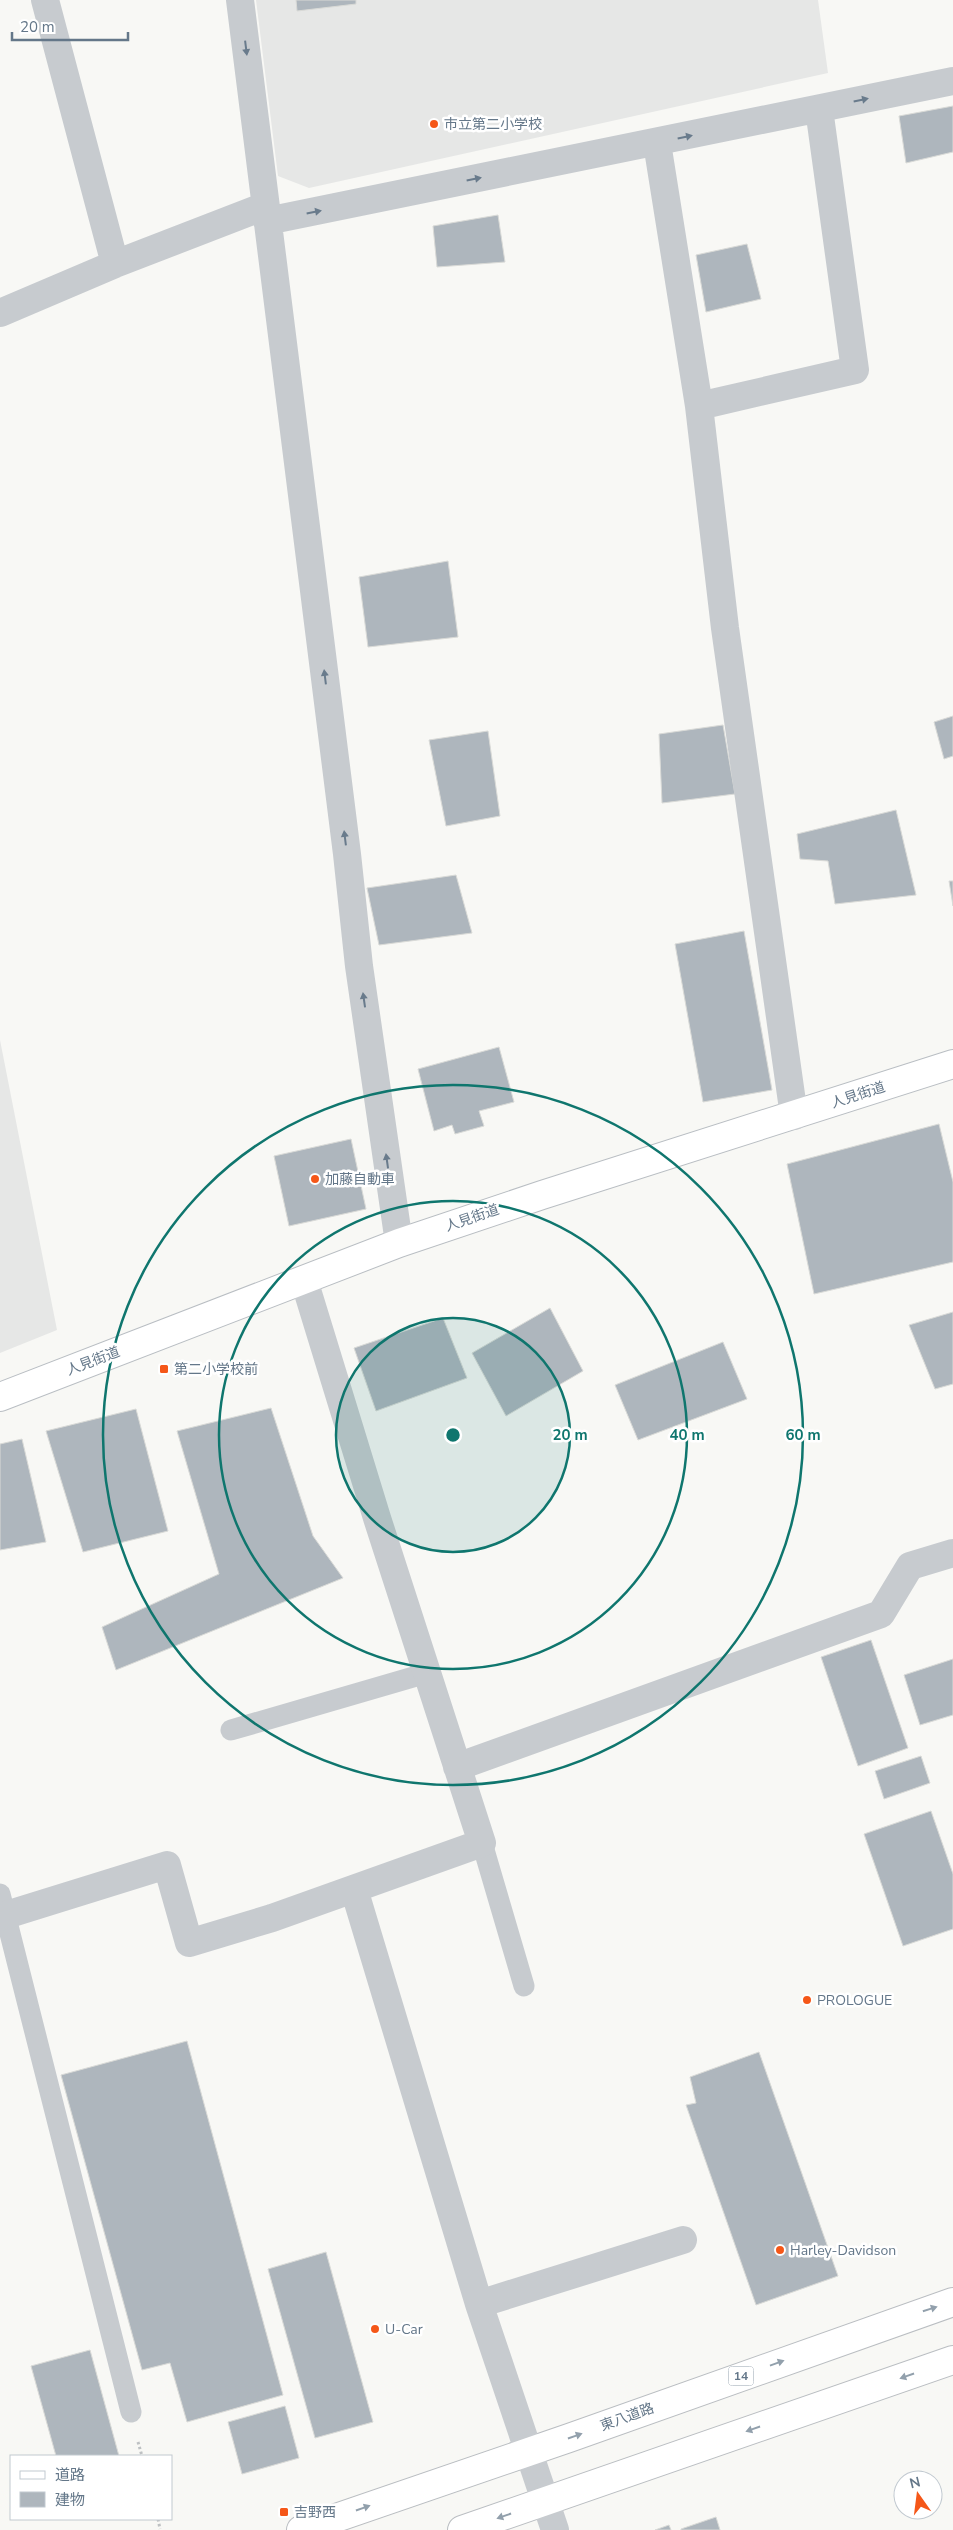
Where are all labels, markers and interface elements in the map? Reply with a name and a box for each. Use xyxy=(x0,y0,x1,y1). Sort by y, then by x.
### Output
scale bar xyxy=(12,10,129,42)
text: 20 m xyxy=(20,17,55,37)
one-way arrow xyxy=(242,41,250,57)
one-way arrow xyxy=(853,96,868,104)
place label: 市立第二小学校 xyxy=(444,115,542,134)
marker: 市立第二小学校 xyxy=(428,118,440,130)
one-way arrow xyxy=(677,133,692,141)
one-way arrow xyxy=(466,175,482,183)
one-way arrow xyxy=(307,207,323,215)
one-way arrow xyxy=(321,669,329,685)
one-way arrow xyxy=(341,830,349,846)
one-way arrow xyxy=(359,991,367,1007)
street label: 人見街道 xyxy=(828,1077,888,1113)
one-way arrow xyxy=(383,1152,391,1168)
place label: 加藤自動車 xyxy=(325,1170,395,1189)
marker: 加藤自動車 xyxy=(309,1173,321,1185)
street label: 人見街道 xyxy=(442,1200,502,1236)
street label: 人見街道 xyxy=(63,1342,123,1380)
place label: 第二小学校前 xyxy=(174,1360,258,1379)
marker: 第二小学校前 xyxy=(158,1363,170,1375)
text: 20 m xyxy=(552,1425,588,1445)
text: 40 m xyxy=(669,1425,705,1445)
text: 60 m xyxy=(785,1425,821,1445)
centre of rings xyxy=(444,1426,462,1444)
place label: PROLOGUE xyxy=(817,1991,892,2010)
marker: PROLOGUE xyxy=(801,1994,813,2006)
place label: Harley-Davidson xyxy=(790,2241,896,2260)
marker: Harley-Davidson xyxy=(774,2244,786,2256)
one-way arrow xyxy=(923,2305,938,2312)
place label: U-Car xyxy=(385,2320,423,2339)
marker: U-Car xyxy=(369,2323,381,2335)
one-way arrow xyxy=(770,2359,785,2367)
road number: 14 xyxy=(728,2366,754,2386)
one-way arrow xyxy=(899,2372,914,2380)
street label: 東八道路 xyxy=(597,2398,657,2436)
one-way arrow xyxy=(746,2426,761,2433)
one-way arrow xyxy=(568,2432,583,2440)
legend xyxy=(10,2455,172,2520)
text: 道路 xyxy=(55,2465,85,2485)
north arrow xyxy=(893,2470,943,2520)
text: N xyxy=(908,2472,922,2493)
text: 建物 xyxy=(55,2490,85,2510)
place label: 吉野西 xyxy=(294,2503,336,2522)
one-way arrow xyxy=(356,2504,371,2512)
marker: 吉野西 xyxy=(278,2506,290,2518)
one-way arrow xyxy=(496,2512,511,2520)

